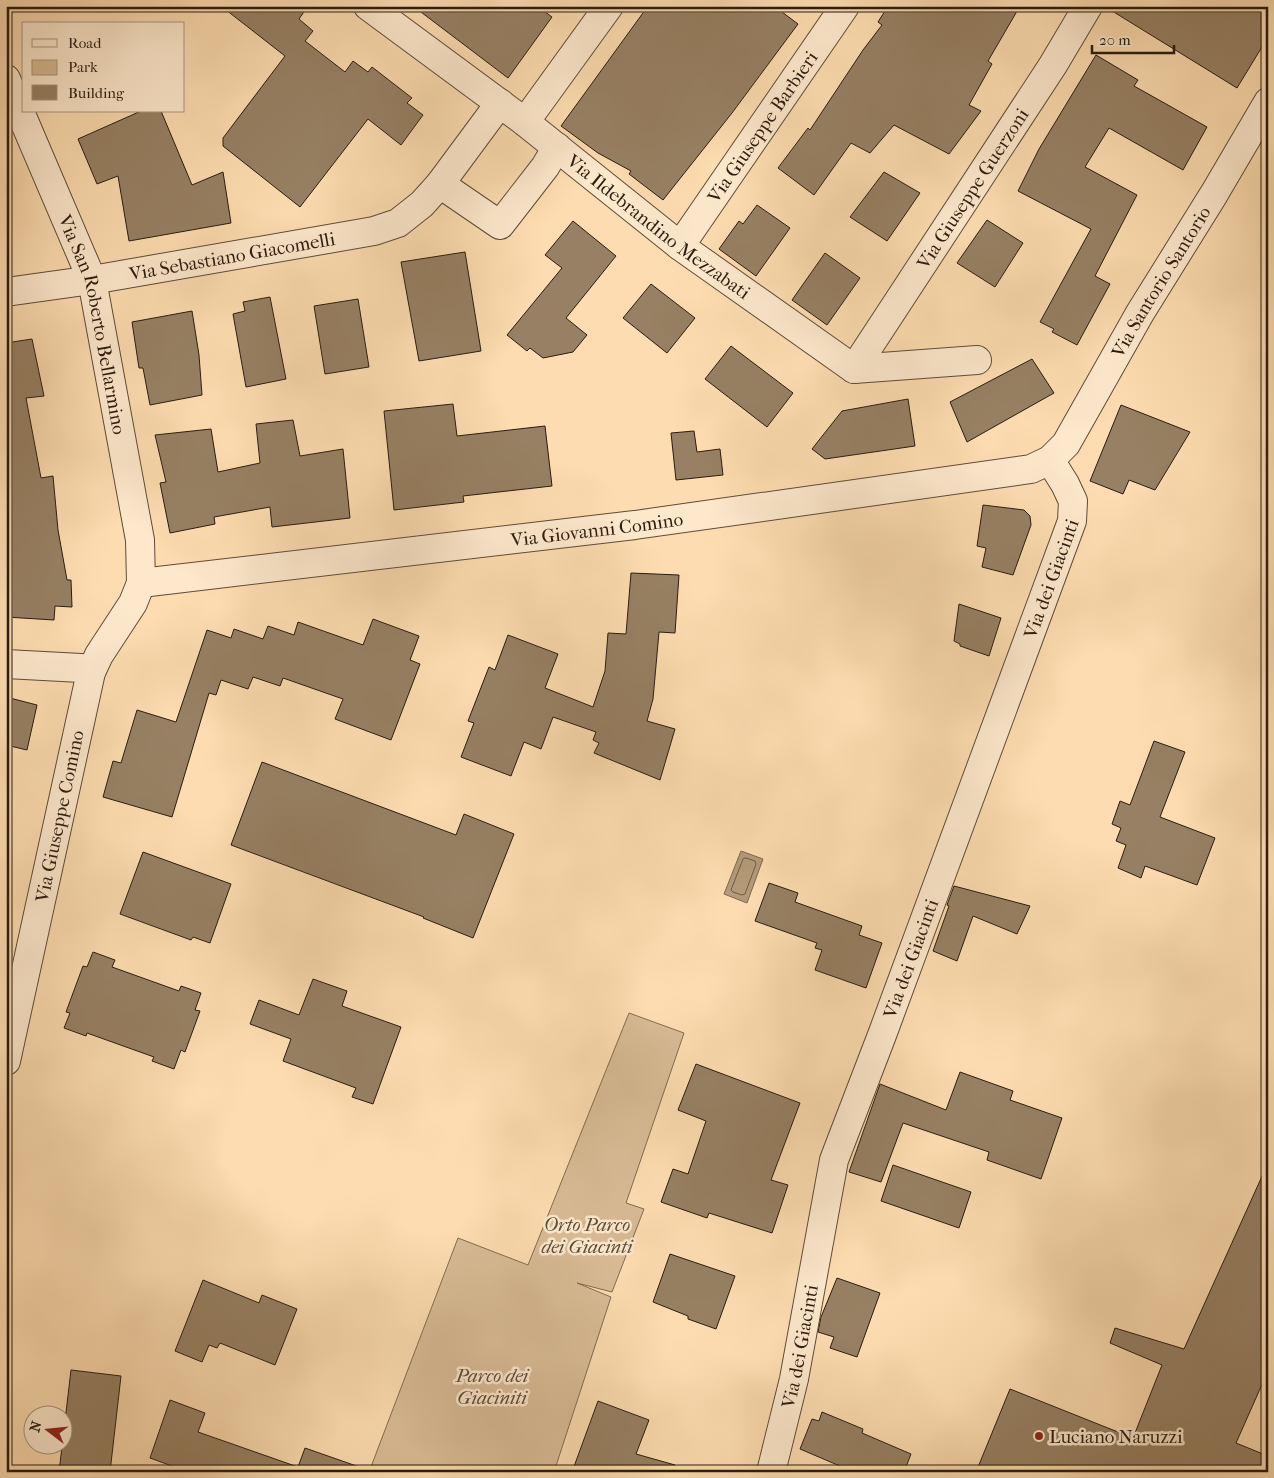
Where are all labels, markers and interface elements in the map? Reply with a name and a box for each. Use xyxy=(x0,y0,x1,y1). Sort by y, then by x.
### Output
legend xyxy=(22,22,185,112)
scale bar xyxy=(1092,22,1174,54)
text: 20 m xyxy=(1099,31,1131,49)
text: Road xyxy=(68,34,102,52)
street label: Via Giuseppe Barbieri xyxy=(703,47,823,208)
text: Park xyxy=(68,58,98,76)
text: Building xyxy=(68,84,125,102)
street label: Via Giuseppe Guerzoni xyxy=(912,104,1034,274)
street label: Via Ildebrandino Mezzabati xyxy=(562,149,754,304)
street label: Via Santorio Santorio xyxy=(1107,202,1216,362)
street label: Via San Roberto Bellarmino xyxy=(53,211,130,437)
street label: Via Sebastiano Giacomelli xyxy=(127,228,337,286)
street label: Via Giovanni Comino xyxy=(509,508,685,552)
street label: Via dei Giacinti xyxy=(1019,516,1084,642)
street label: Via Giuseppe Comino xyxy=(31,728,89,905)
street label: Via dei Giacinti xyxy=(879,896,943,1022)
park label: Orto Parco dei Giacinti xyxy=(542,1214,634,1258)
street label: Via dei Giacinti xyxy=(777,1282,823,1412)
park label: Parco dei Giaciniti xyxy=(455,1365,530,1409)
north arrow xyxy=(22,1406,72,1456)
text: N xyxy=(26,1419,46,1434)
place label: Luciano Naruzzi xyxy=(1049,1426,1183,1448)
marker: Luciano Naruzzi xyxy=(1033,1430,1045,1442)

